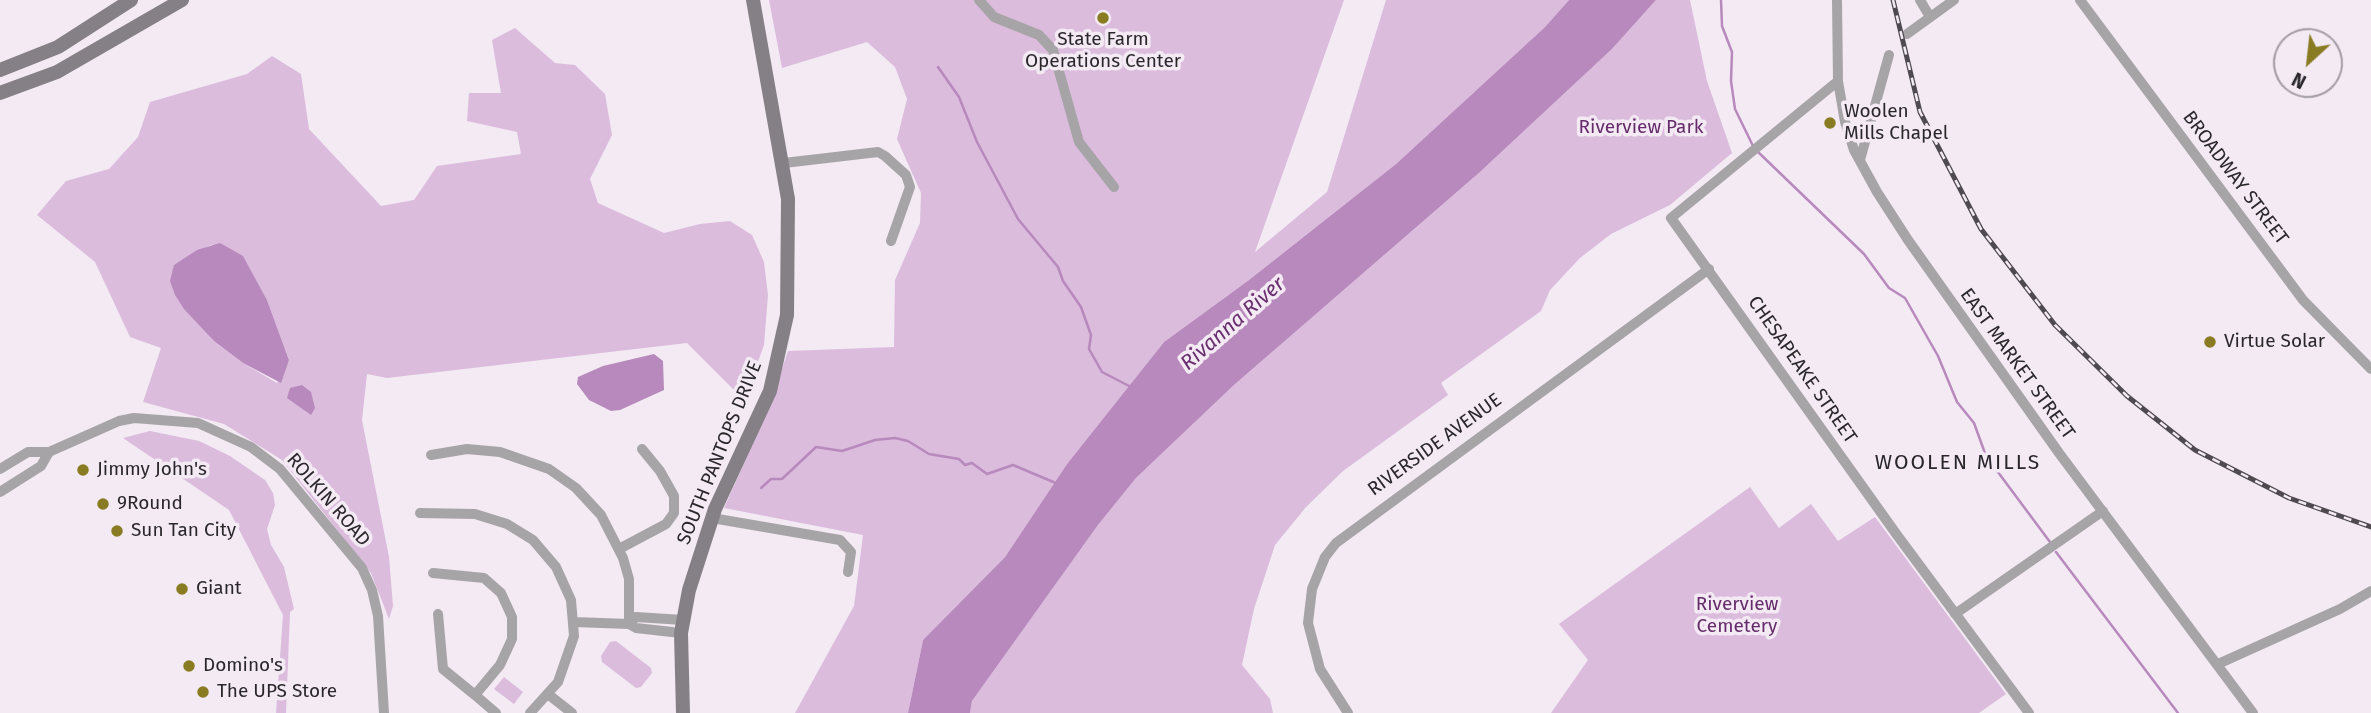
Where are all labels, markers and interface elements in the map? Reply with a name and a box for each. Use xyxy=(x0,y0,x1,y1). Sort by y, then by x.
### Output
marker: State Farm Operations Center xyxy=(1095,10,1111,26)
north arrow xyxy=(2273,28,2343,98)
place label: State Farm Operations Center xyxy=(1025,29,1181,73)
text: N xyxy=(2288,67,2310,93)
place label: Woolen Mills Chapel xyxy=(1844,101,1948,145)
street label: BROADWAY STREET xyxy=(2177,107,2293,249)
marker: Woolen Mills Chapel xyxy=(1822,115,1838,131)
park label: Riverview Park xyxy=(1579,117,1703,139)
water label: Rivanna River xyxy=(1176,272,1290,376)
street label: EAST MARKET STREET xyxy=(1955,284,2079,444)
street label: CHESAPEAKE STREET xyxy=(1743,292,1861,448)
place label: Virtue Solar xyxy=(2224,331,2325,353)
marker: Virtue Solar xyxy=(2202,334,2218,350)
street label: SOUTH PANTOPS DRIVE xyxy=(673,358,767,548)
street label: RIVERSIDE AVENUE xyxy=(1364,389,1506,501)
street label: ROLKIN ROAD xyxy=(281,449,375,551)
district label: WOOLEN MILLS xyxy=(1876,450,2040,476)
place label: Jimmy John's xyxy=(97,459,207,481)
marker: Jimmy John's xyxy=(75,462,91,478)
place label: 9Round xyxy=(117,493,183,515)
marker: 9Round xyxy=(95,496,111,512)
place label: Sun Tan City xyxy=(131,520,236,542)
marker: Sun Tan City xyxy=(109,523,125,539)
place label: Giant xyxy=(196,578,242,600)
marker: Giant xyxy=(174,581,190,597)
park label: Riverview Cemetery xyxy=(1696,594,1778,638)
place label: Domino's xyxy=(203,655,283,677)
marker: Domino's xyxy=(181,658,197,674)
place label: The UPS Store xyxy=(217,681,337,703)
marker: The UPS Store xyxy=(195,684,211,700)

